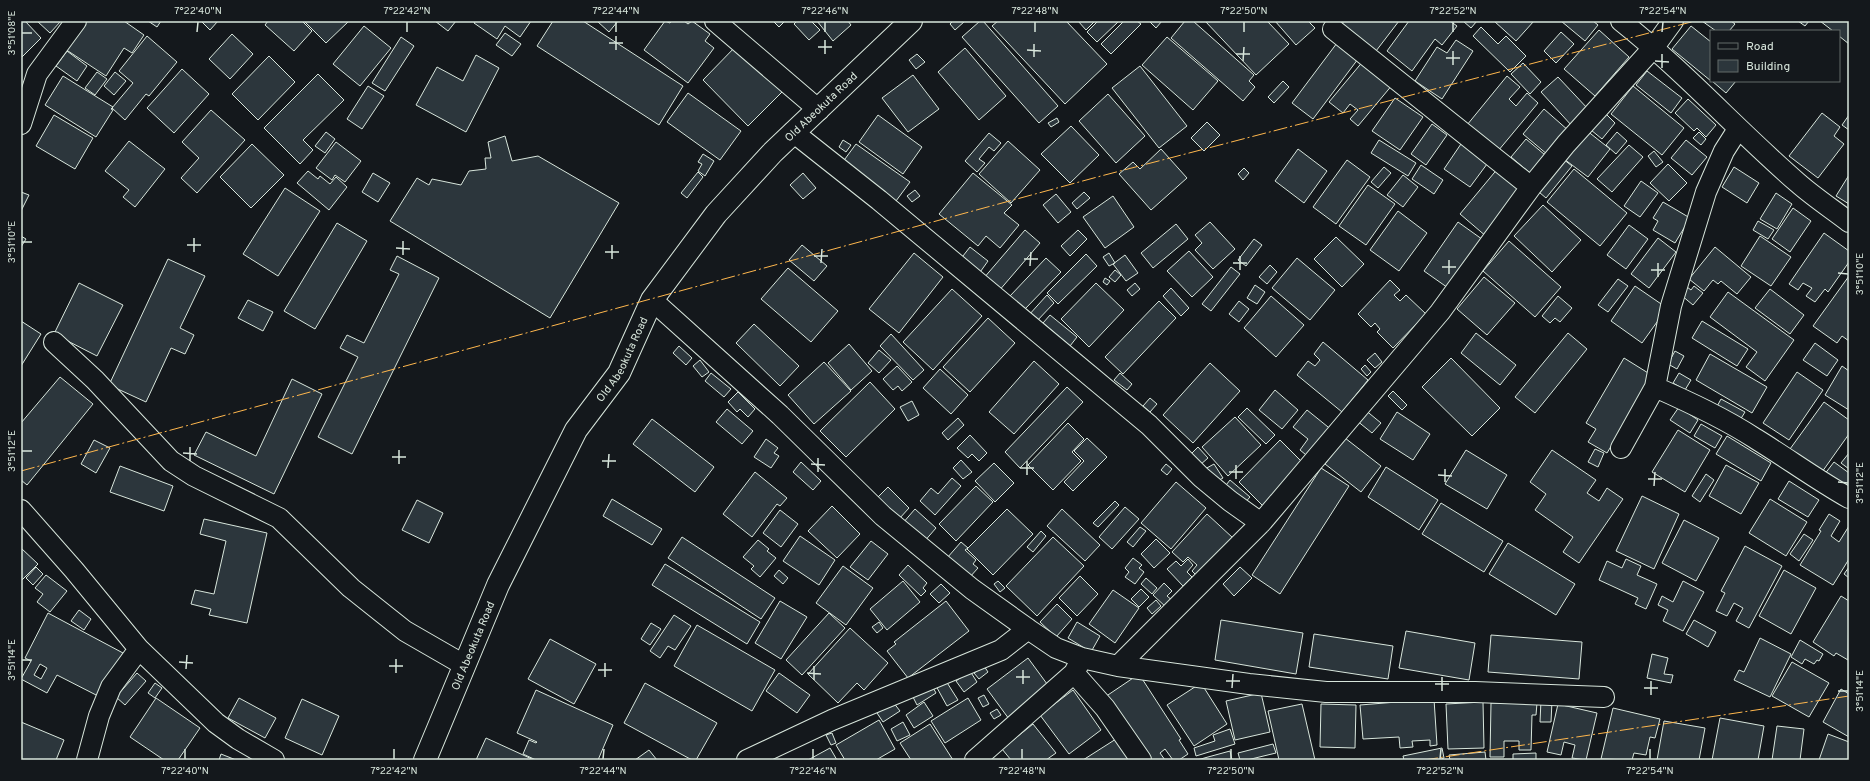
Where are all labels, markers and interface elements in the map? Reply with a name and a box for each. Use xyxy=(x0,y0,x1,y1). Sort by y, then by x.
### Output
text: 7°22'40"N xyxy=(174,5,222,18)
text: 7°22'42"N xyxy=(383,5,431,18)
text: 7°22'44"N xyxy=(592,5,640,18)
text: 7°22'46"N xyxy=(802,5,848,18)
text: 7°22'48"N xyxy=(1011,5,1059,18)
text: 7°22'50"N xyxy=(1220,5,1268,18)
text: 7°22'52"N xyxy=(1429,5,1477,18)
text: 7°22'54"N xyxy=(1639,5,1687,18)
text: 3°51'08"E xyxy=(6,11,19,55)
legend xyxy=(1710,30,1840,82)
text: Road xyxy=(1746,39,1774,55)
text: Building xyxy=(1746,59,1790,75)
street label: Old Abeokuta Road xyxy=(782,69,861,145)
text: 3°51'10"E xyxy=(6,221,19,263)
text: 3°51'10"E xyxy=(1854,253,1867,295)
street label: Old Abeokuta Road xyxy=(594,315,651,405)
text: 3°51'12"E xyxy=(6,430,19,472)
text: 3°51'12"E xyxy=(1854,462,1867,504)
street label: Old Abeokuta Road xyxy=(449,599,498,693)
text: 3°51'14"E xyxy=(6,639,19,681)
text: 3°51'14"E xyxy=(1854,670,1867,712)
text: 7°22'40"N xyxy=(161,765,209,778)
text: 7°22'42"N xyxy=(370,765,418,778)
text: 7°22'44"N xyxy=(579,765,627,778)
text: 7°22'46"N xyxy=(790,765,836,778)
text: 7°22'48"N xyxy=(998,765,1046,778)
text: 7°22'50"N xyxy=(1207,765,1255,778)
text: 7°22'52"N xyxy=(1416,765,1464,778)
text: 7°22'54"N xyxy=(1626,765,1674,778)

